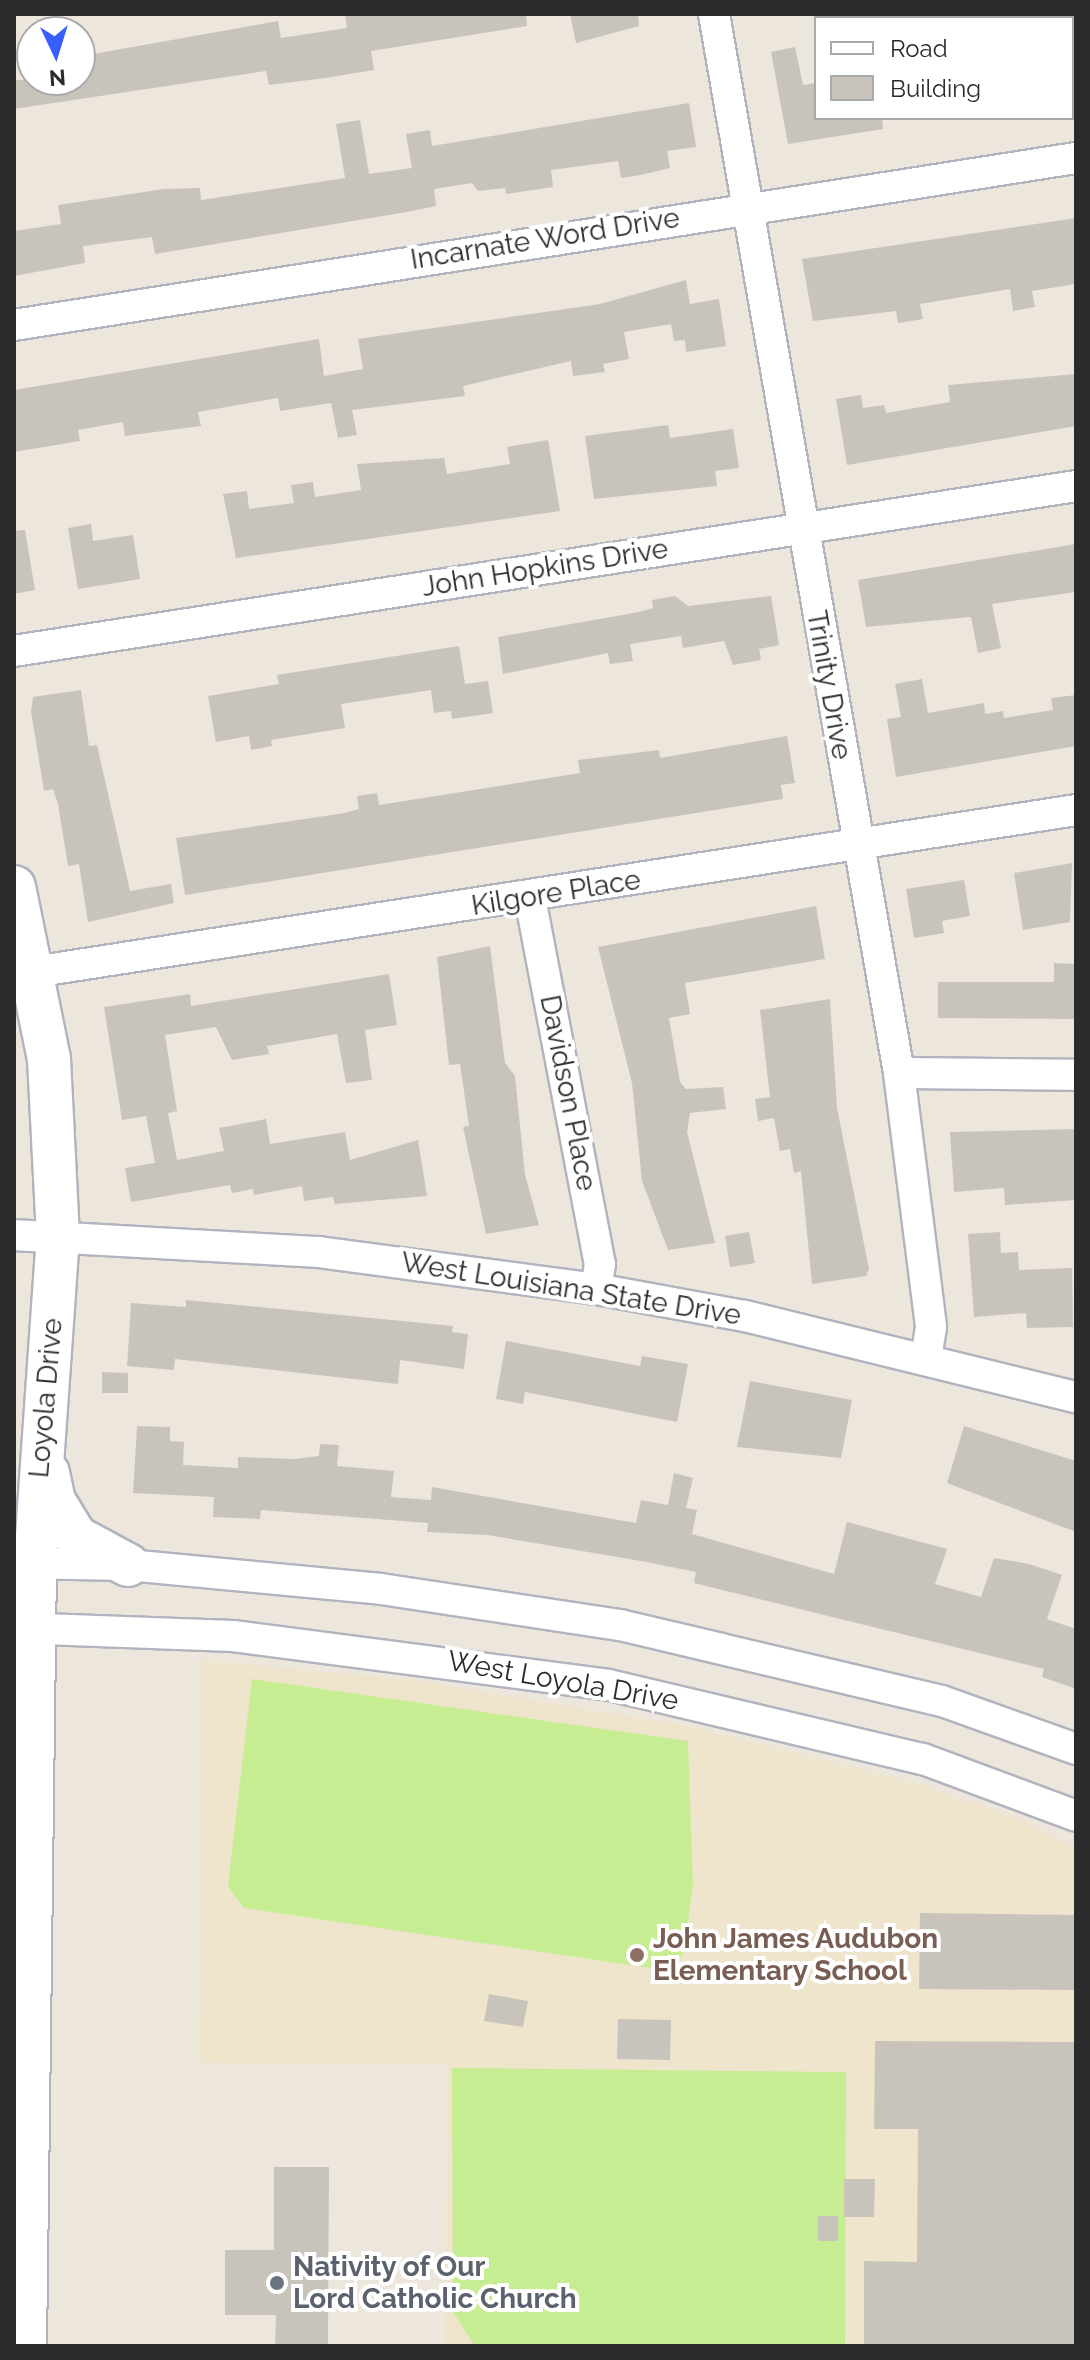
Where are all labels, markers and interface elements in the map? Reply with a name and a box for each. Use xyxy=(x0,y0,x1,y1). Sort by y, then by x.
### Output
north arrow xyxy=(16,16,96,96)
legend xyxy=(814,16,1074,120)
text: Road xyxy=(890,34,948,63)
text: N xyxy=(48,64,67,92)
text: Building xyxy=(890,74,981,103)
street label: Incarnate Word Drive xyxy=(408,201,682,277)
street label: John Hopkins Drive xyxy=(420,532,670,604)
street label: Trinity Drive xyxy=(799,608,859,762)
street label: Kilgore Place xyxy=(469,863,643,923)
street label: Davidson Place xyxy=(533,992,603,1194)
street label: West Louisiana State Drive xyxy=(399,1246,743,1332)
street label: Loyola Drive xyxy=(22,1317,70,1479)
street label: West Loyola Drive xyxy=(445,1644,681,1718)
place label: John James Audubon Elementary School xyxy=(653,1922,940,1988)
marker: John James Audubon Elementary School xyxy=(628,1946,646,1964)
place label: Nativity of Our Lord Catholic Church xyxy=(293,2250,577,2316)
marker: Nativity of Our Lord Catholic Church xyxy=(268,2274,286,2292)

